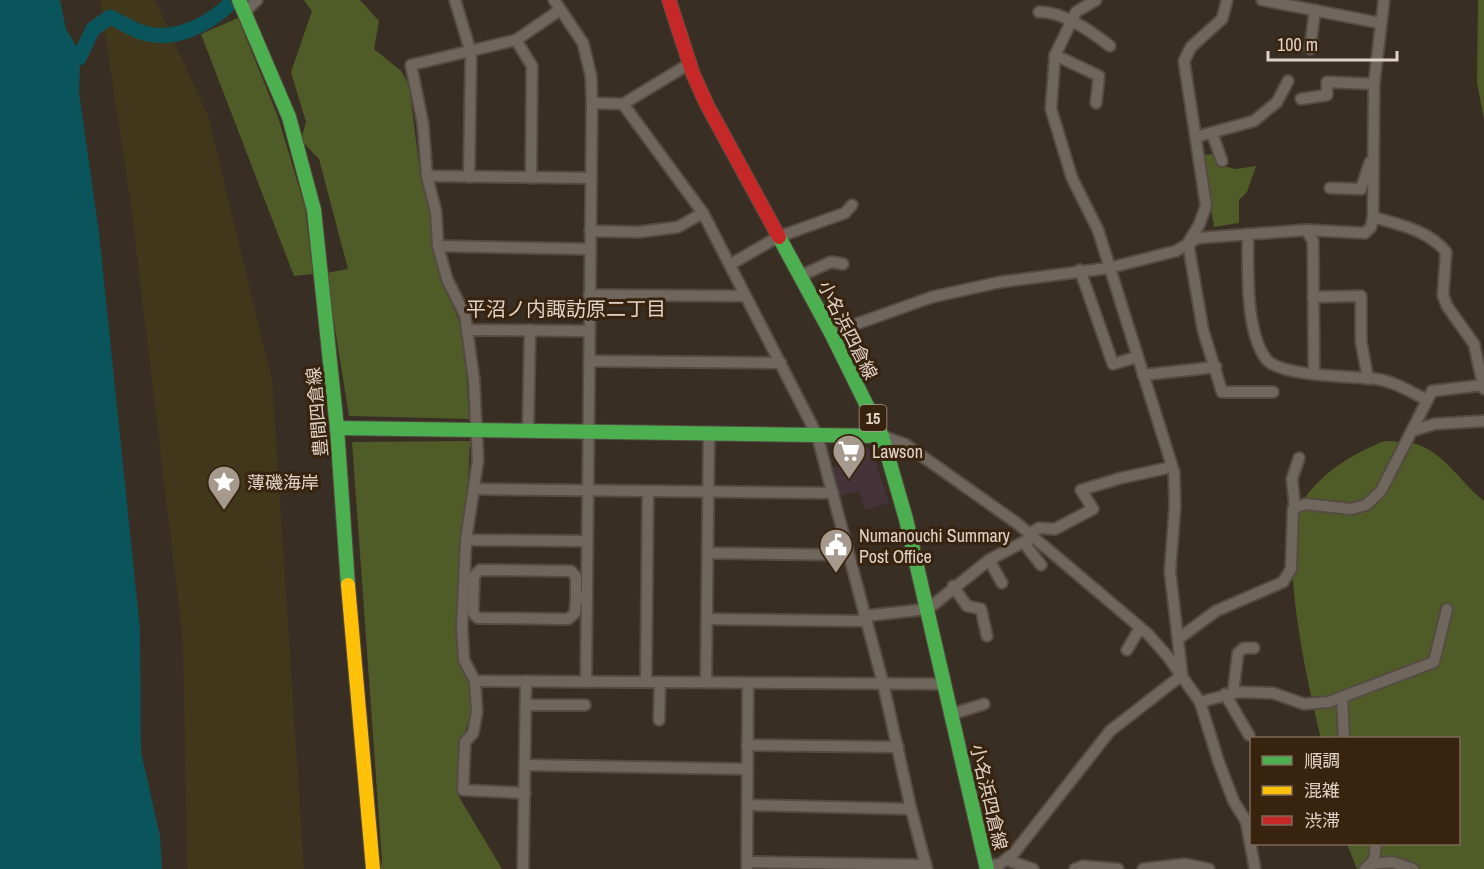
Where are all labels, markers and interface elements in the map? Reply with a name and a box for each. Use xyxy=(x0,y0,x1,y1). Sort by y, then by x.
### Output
scale bar xyxy=(1268,24,1397,62)
text: 100 m xyxy=(1277,32,1318,57)
street label: 小名浜四倉線 xyxy=(812,276,884,384)
district label: 平沼ノ内諏訪原二丁目 xyxy=(466,295,666,322)
street label: 豊間四倉線 xyxy=(301,366,333,458)
road number: 15 xyxy=(860,405,886,431)
supermarket icon: Lawson xyxy=(831,433,867,480)
place label: Lawson xyxy=(872,439,923,464)
place icon: 薄磯海岸 xyxy=(206,464,242,511)
place label: 薄磯海岸 xyxy=(247,470,319,495)
place label: Numanouchi Summary Post Office xyxy=(859,523,1011,569)
public building icon: Numanouchi Summary Post Office xyxy=(818,527,854,574)
legend xyxy=(1250,737,1460,845)
street label: 小名浜四倉線 xyxy=(965,742,1013,852)
text: 順調 xyxy=(1304,748,1340,773)
text: 混雑 xyxy=(1304,778,1340,803)
text: 渋滞 xyxy=(1304,808,1340,833)

